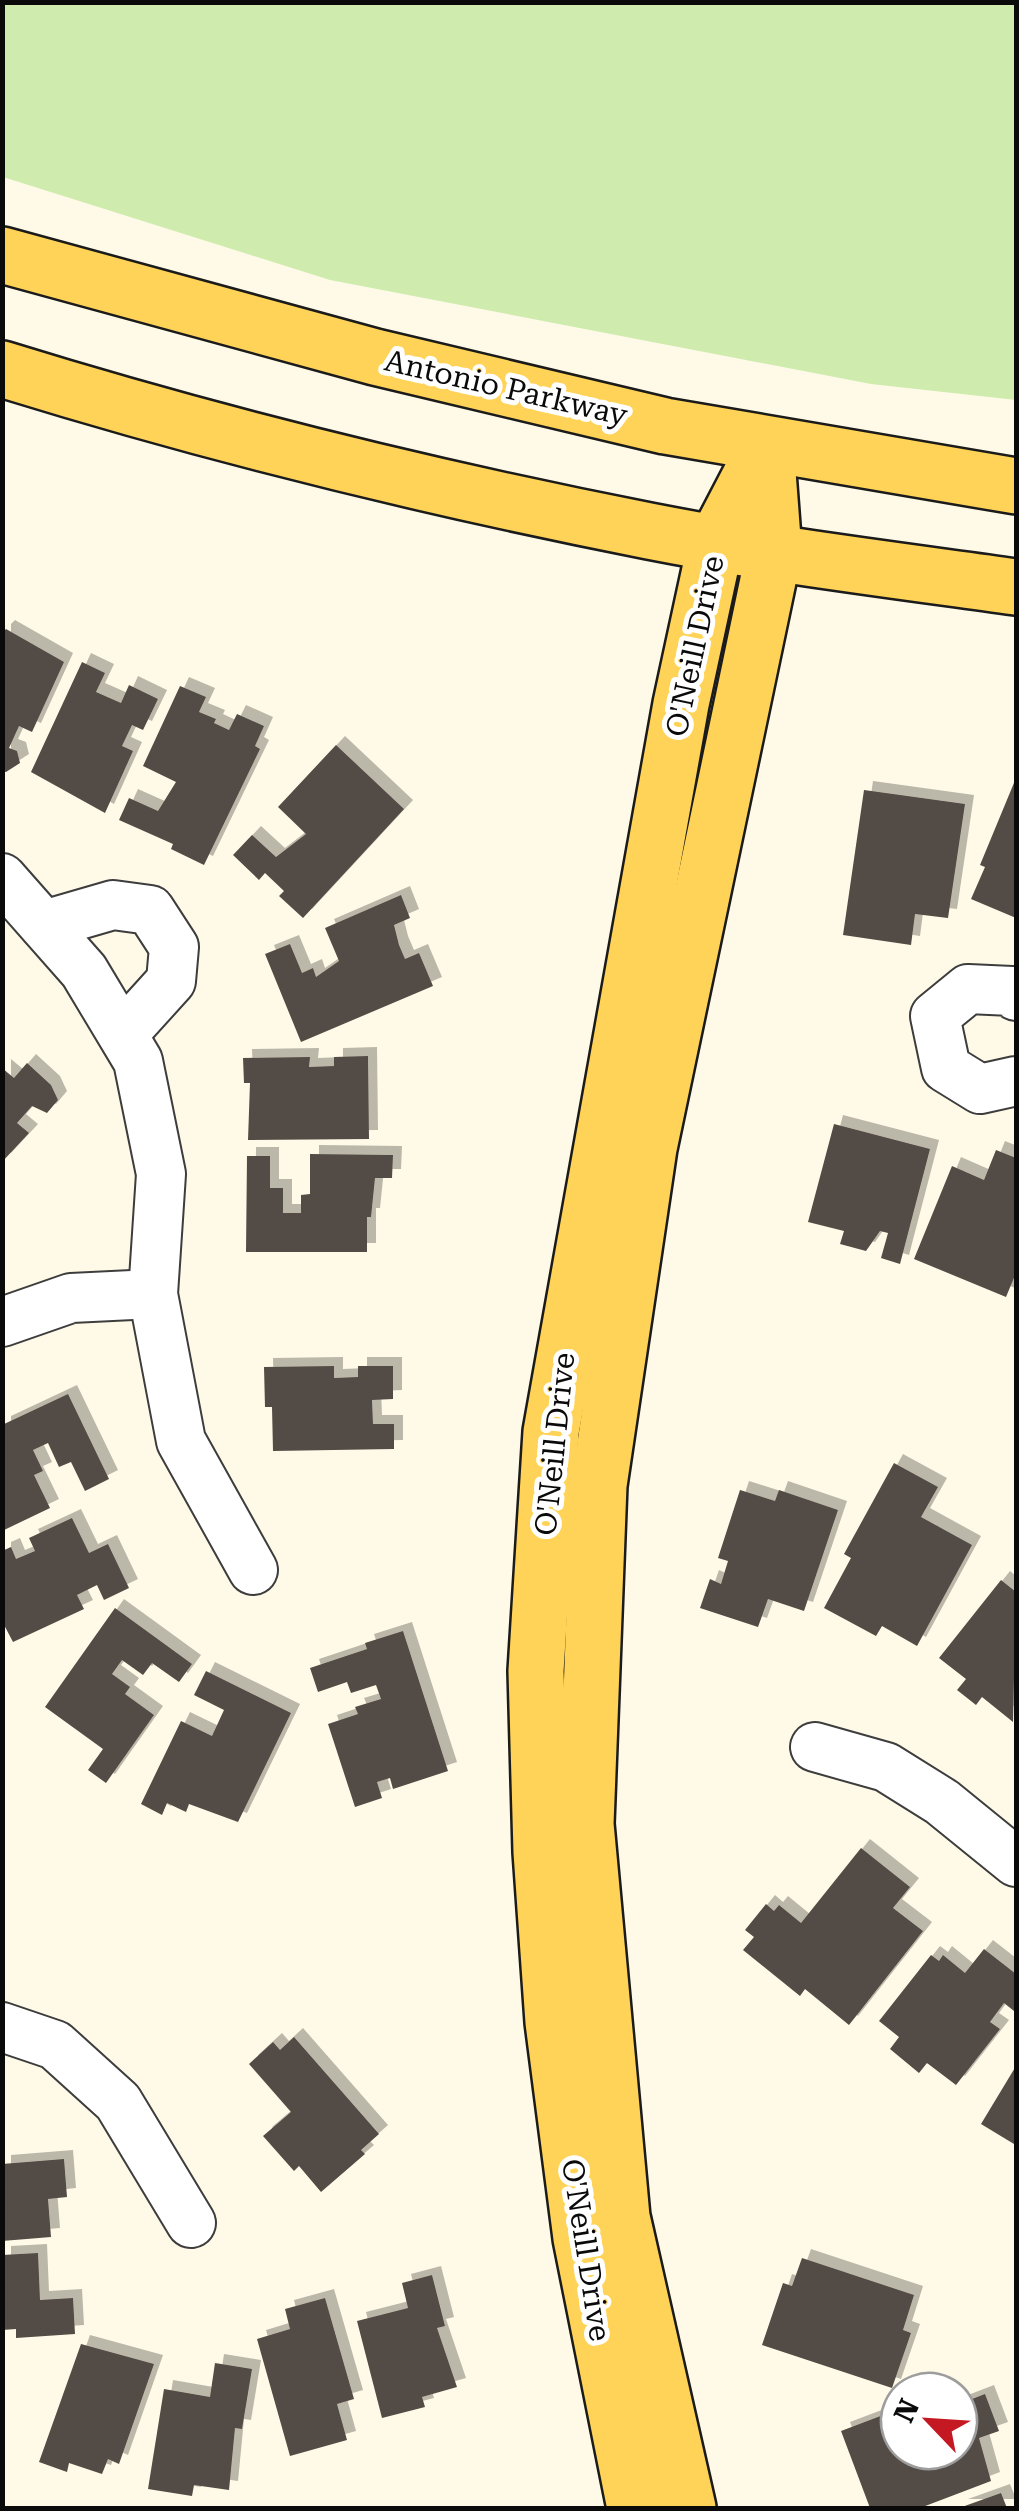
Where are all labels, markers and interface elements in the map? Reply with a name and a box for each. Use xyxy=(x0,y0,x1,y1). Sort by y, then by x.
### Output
street label: Antonio Parkway xyxy=(381,343,631,433)
street label: O'Neill Drive xyxy=(658,552,731,740)
street label: O'Neill Drive xyxy=(527,1351,582,1537)
street label: O'Neill Drive xyxy=(555,2156,618,2344)
north arrow xyxy=(879,2371,979,2471)
text: N xyxy=(887,2394,926,2427)

